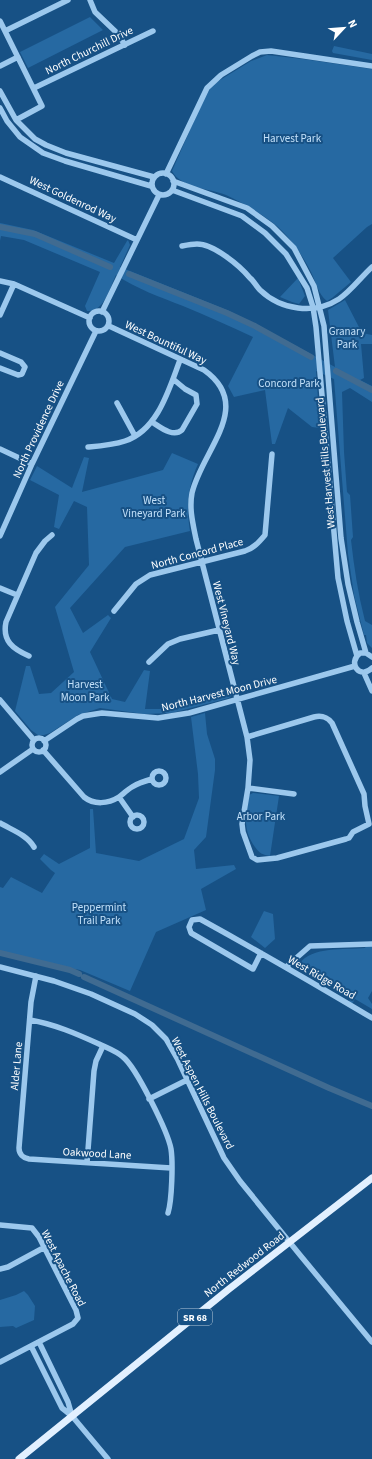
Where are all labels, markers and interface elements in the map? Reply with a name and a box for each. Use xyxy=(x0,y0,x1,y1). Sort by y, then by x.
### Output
north arrow xyxy=(324,8,364,48)
text: N xyxy=(344,17,361,30)
street label: North Churchill Drive xyxy=(43,22,136,78)
park label: Harvest Park xyxy=(263,131,322,146)
street label: West Goldenrod Way xyxy=(27,173,119,226)
street label: West Bountiful Way xyxy=(122,317,209,368)
park label: Granary Park xyxy=(329,324,365,352)
park label: Concord Park xyxy=(258,376,320,391)
street label: North Providence Drive xyxy=(9,377,68,481)
street label: West Harvest Hills Boulevard xyxy=(312,397,339,529)
park label: West Vineyard Park xyxy=(123,493,186,521)
street label: North Concord Place xyxy=(149,534,245,573)
street label: West Vineyard Way xyxy=(209,580,244,667)
street label: North Harvest Moon Drive xyxy=(160,672,279,715)
park label: Harvest Moon Park xyxy=(61,677,110,705)
park label: Arbor Park xyxy=(237,809,286,824)
park label: Peppermint Trail Park xyxy=(72,900,127,928)
street label: West Ridge Road xyxy=(285,952,358,1003)
street label: West Aspen Hills Boulevard xyxy=(168,1034,237,1152)
street label: Alder Lane xyxy=(7,1041,26,1091)
street label: Oakwood Lane xyxy=(62,1144,132,1163)
street label: West Apache Road xyxy=(38,1227,89,1309)
street label: North Redwood Road xyxy=(201,1228,288,1301)
road number: SR 68 xyxy=(178,1309,212,1325)

